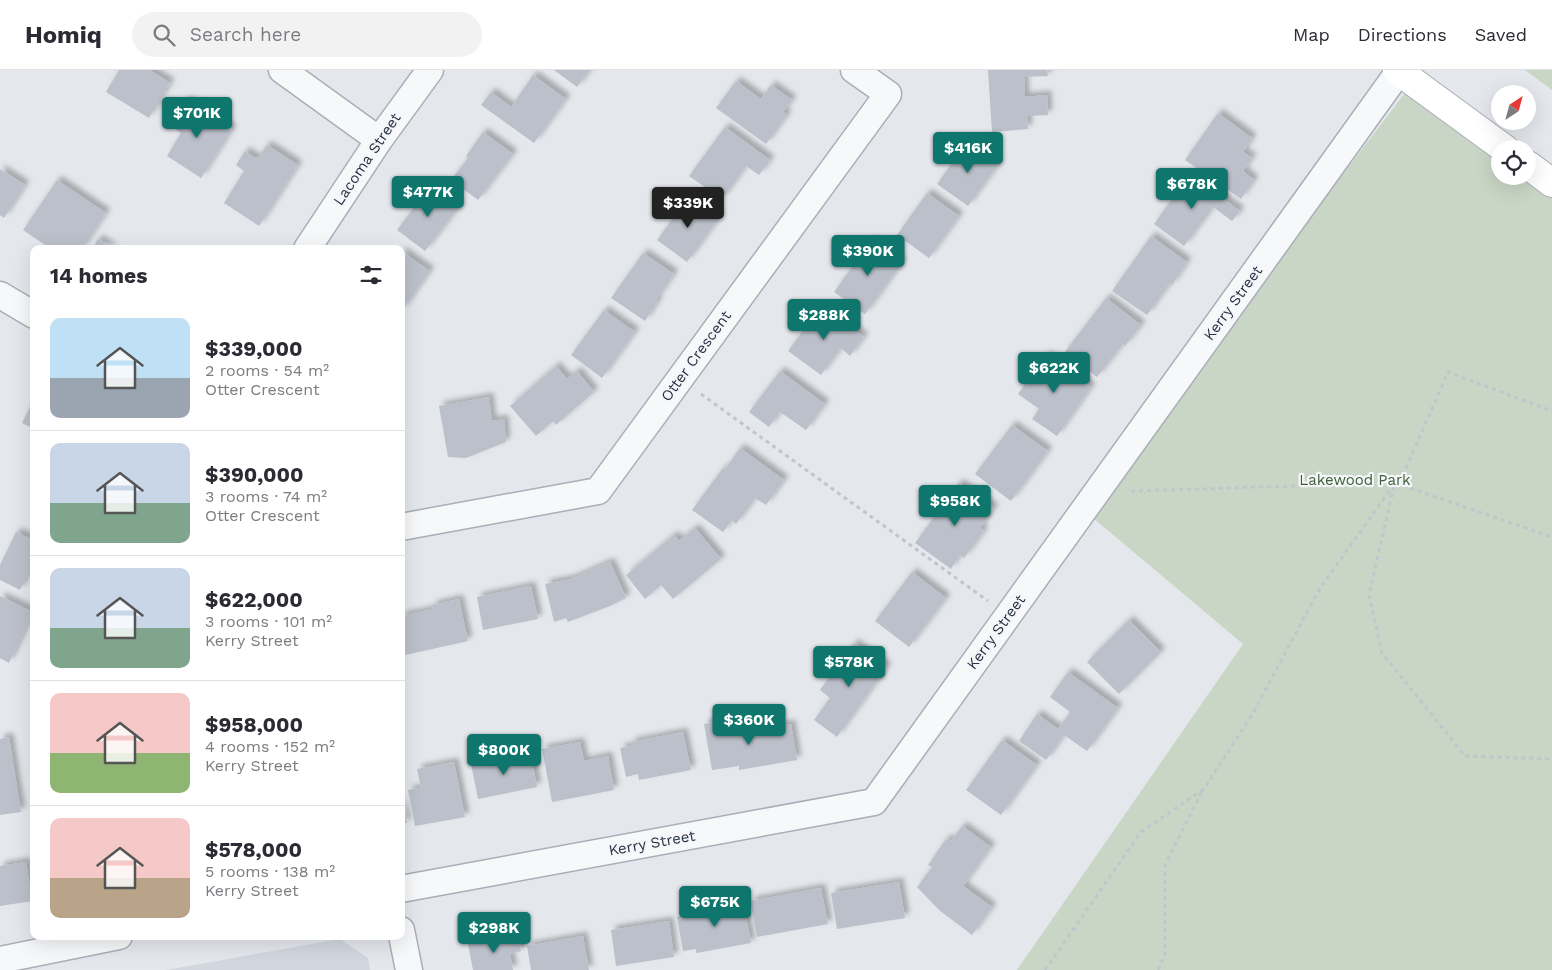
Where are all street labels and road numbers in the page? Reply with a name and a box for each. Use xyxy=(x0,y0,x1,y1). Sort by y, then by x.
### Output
street label: Lacoma Street xyxy=(329,109,405,209)
street label: Kerry Street xyxy=(1200,262,1266,344)
street label: Otter Crescent xyxy=(657,307,735,405)
street label: Kerry Street xyxy=(963,591,1029,673)
street label: Kerry Street xyxy=(607,826,697,859)

